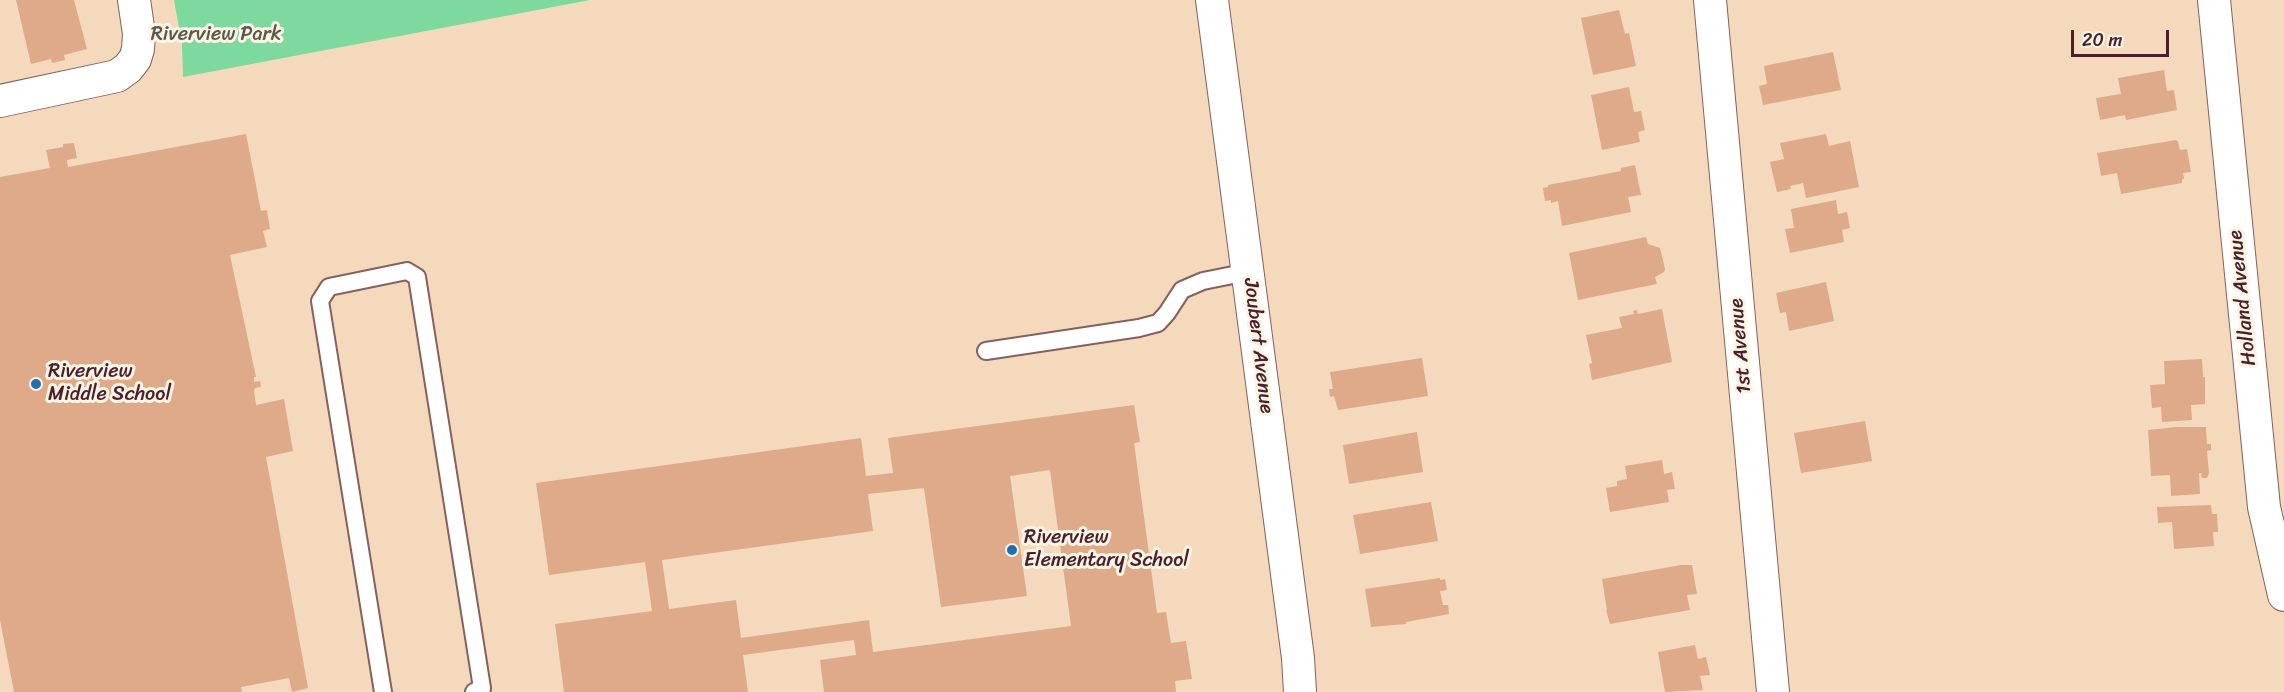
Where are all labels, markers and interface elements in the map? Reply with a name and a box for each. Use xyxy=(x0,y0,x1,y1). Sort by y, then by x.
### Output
scale bar xyxy=(2074,18,2172,56)
park label: Riverview Park xyxy=(151,23,281,47)
text: 20 m xyxy=(2082,24,2122,56)
street label: Holland Avenue xyxy=(2224,229,2262,367)
street label: Joubert Avenue xyxy=(1238,277,1278,415)
street label: 1st Avenue xyxy=(1725,297,1757,395)
place label: Riverview Middle School xyxy=(48,360,171,407)
marker: Riverview Middle School xyxy=(29,377,43,391)
place label: Riverview Elementary School xyxy=(1024,526,1189,573)
marker: Riverview Elementary School xyxy=(1005,543,1019,557)

